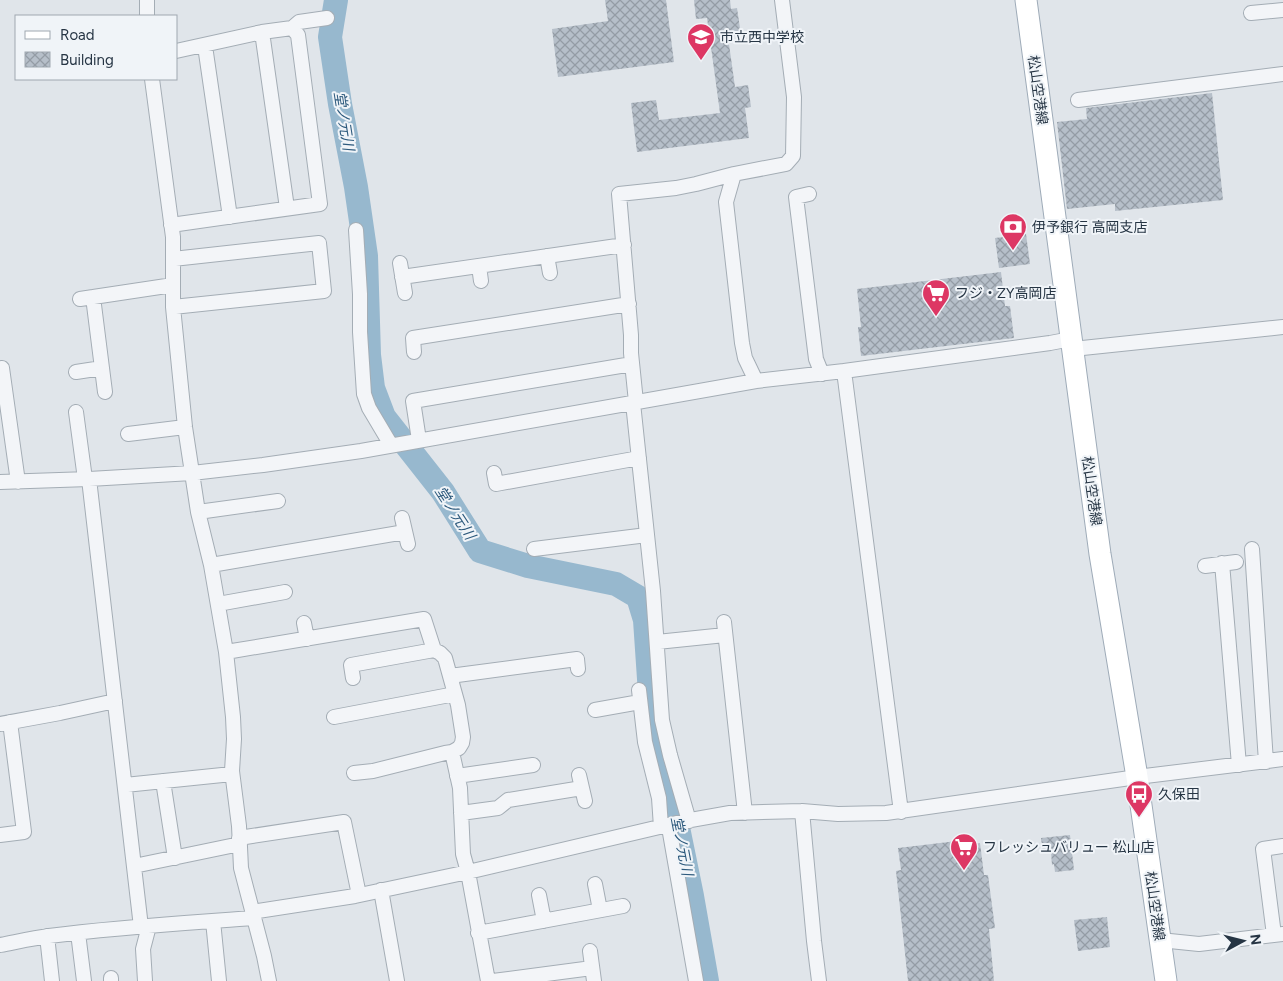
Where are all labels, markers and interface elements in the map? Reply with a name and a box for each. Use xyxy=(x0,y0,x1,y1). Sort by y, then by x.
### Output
legend xyxy=(15,15,178,80)
school or university icon: 市立西中学校 xyxy=(686,22,716,61)
text: Road xyxy=(60,26,95,44)
place label: 市立西中学校 xyxy=(720,29,804,46)
text: Building xyxy=(60,51,114,69)
street label: 松山空港線 xyxy=(1024,54,1051,126)
water label: 堂ノ元川 xyxy=(330,90,358,154)
bank icon: 伊予銀行 高岡支店 xyxy=(998,212,1028,251)
place label: 伊予銀行 高岡支店 xyxy=(1032,219,1147,236)
supermarket icon: フジ・ZY高岡店 xyxy=(921,278,951,317)
place label: フジ・ZY高岡店 xyxy=(955,285,1056,302)
street label: 松山空港線 xyxy=(1078,455,1105,527)
water label: 堂ノ元川 xyxy=(431,483,480,545)
bus stop icon: 久保田 xyxy=(1124,779,1154,818)
place label: 久保田 xyxy=(1158,786,1200,803)
water label: 堂ノ元川 xyxy=(667,815,697,879)
supermarket icon: フレッシュバリュー 松山店 xyxy=(949,832,979,871)
place label: フレッシュバリュー 松山店 xyxy=(983,839,1154,856)
street label: 松山空港線 xyxy=(1141,870,1168,942)
north arrow xyxy=(1218,916,1268,966)
text: N xyxy=(1246,933,1265,946)

